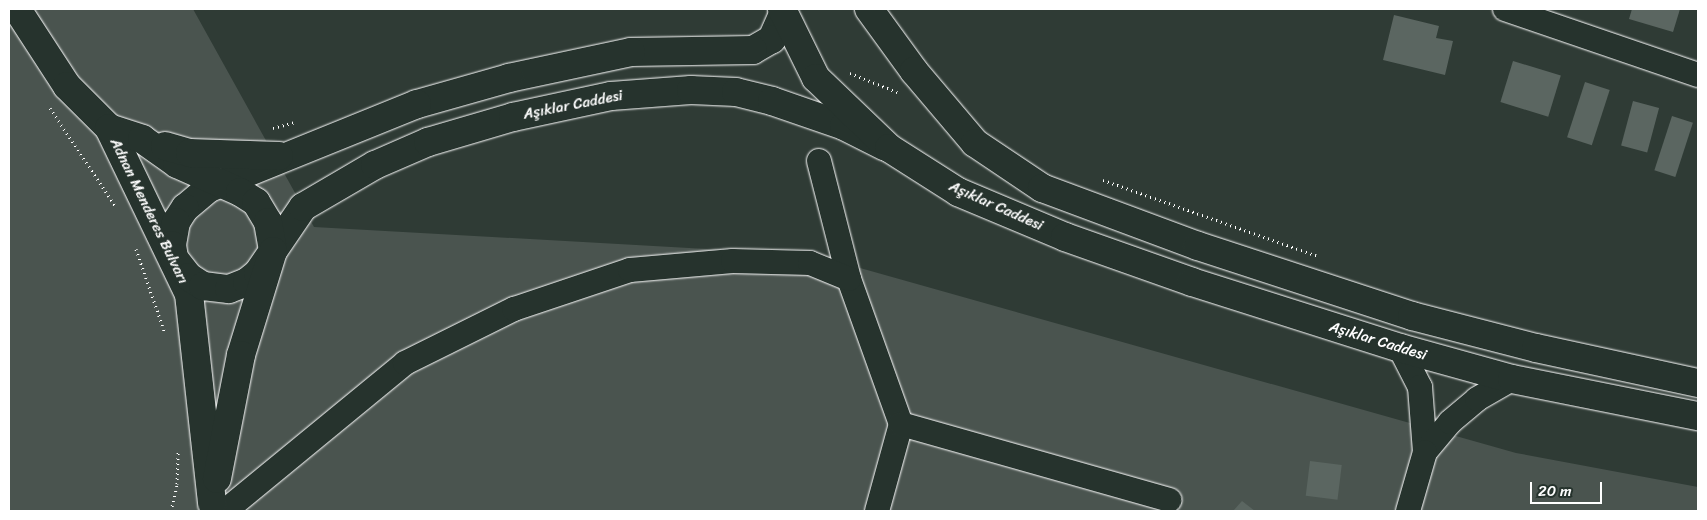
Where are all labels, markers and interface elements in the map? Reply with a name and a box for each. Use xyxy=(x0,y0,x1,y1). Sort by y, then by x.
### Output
street label: Aşıklar Caddesi xyxy=(522,86,624,124)
street label: Adnan Menderes Bulvarı xyxy=(106,135,192,287)
street label: Aşıklar Caddesi xyxy=(946,177,1046,235)
street label: Aşıklar Caddesi xyxy=(1327,318,1429,364)
scale bar xyxy=(1532,472,1604,504)
text: 20 m xyxy=(1538,478,1572,504)

